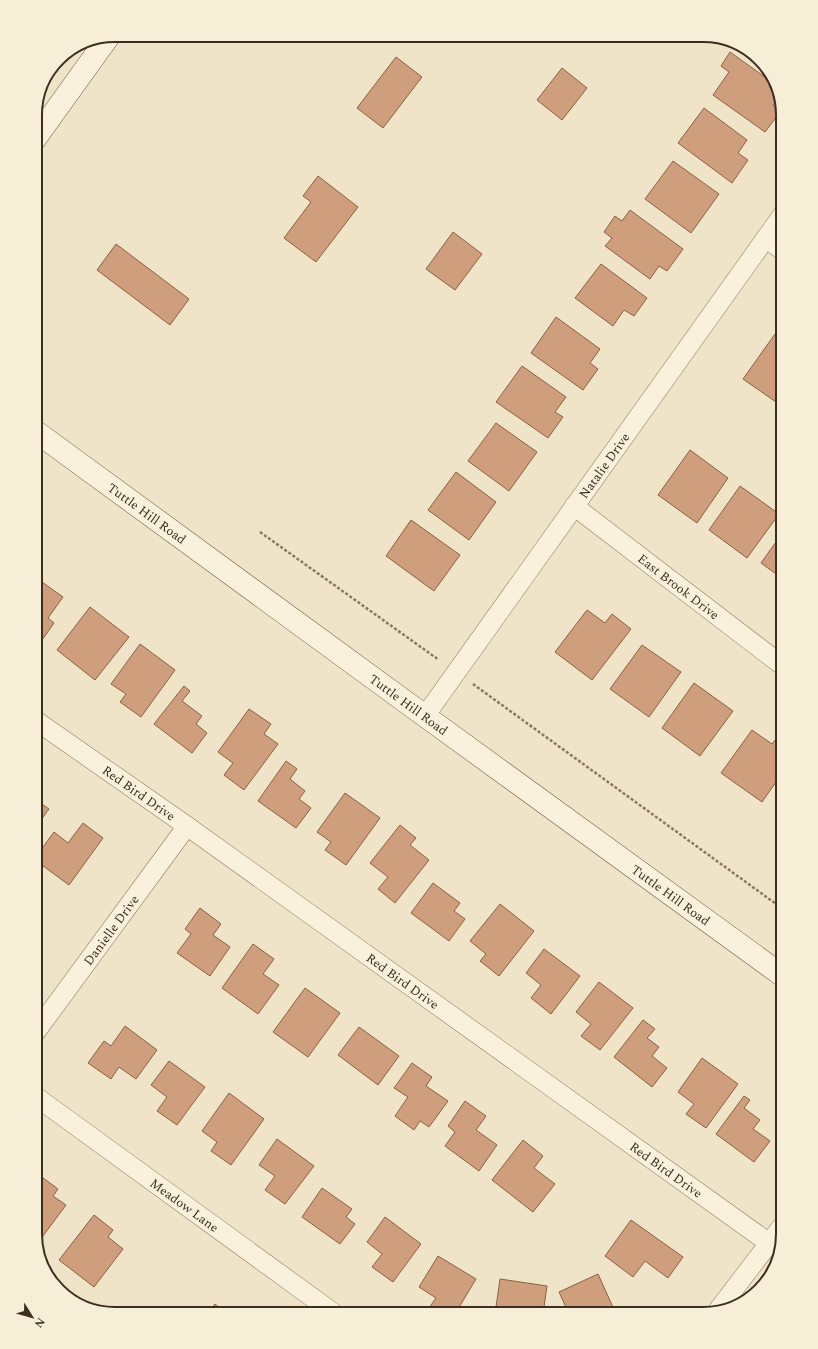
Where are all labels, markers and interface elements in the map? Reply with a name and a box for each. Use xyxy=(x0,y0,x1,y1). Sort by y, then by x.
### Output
street label: Natalie Drive xyxy=(574,429,635,503)
street label: Tuttle Hill Road xyxy=(103,478,190,549)
street label: East Brook Drive xyxy=(633,549,723,625)
street label: Tuttle Hill Road xyxy=(365,669,452,741)
street label: Red Bird Drive xyxy=(98,761,179,826)
street label: Tuttle Hill Road xyxy=(627,860,714,931)
street label: Danielle Drive xyxy=(79,891,144,970)
street label: Red Bird Drive xyxy=(362,948,443,1015)
street label: Red Bird Drive xyxy=(625,1137,706,1203)
street label: Meadow Lane xyxy=(145,1174,223,1237)
north arrow xyxy=(12,1297,52,1337)
text: N xyxy=(30,1314,49,1331)

